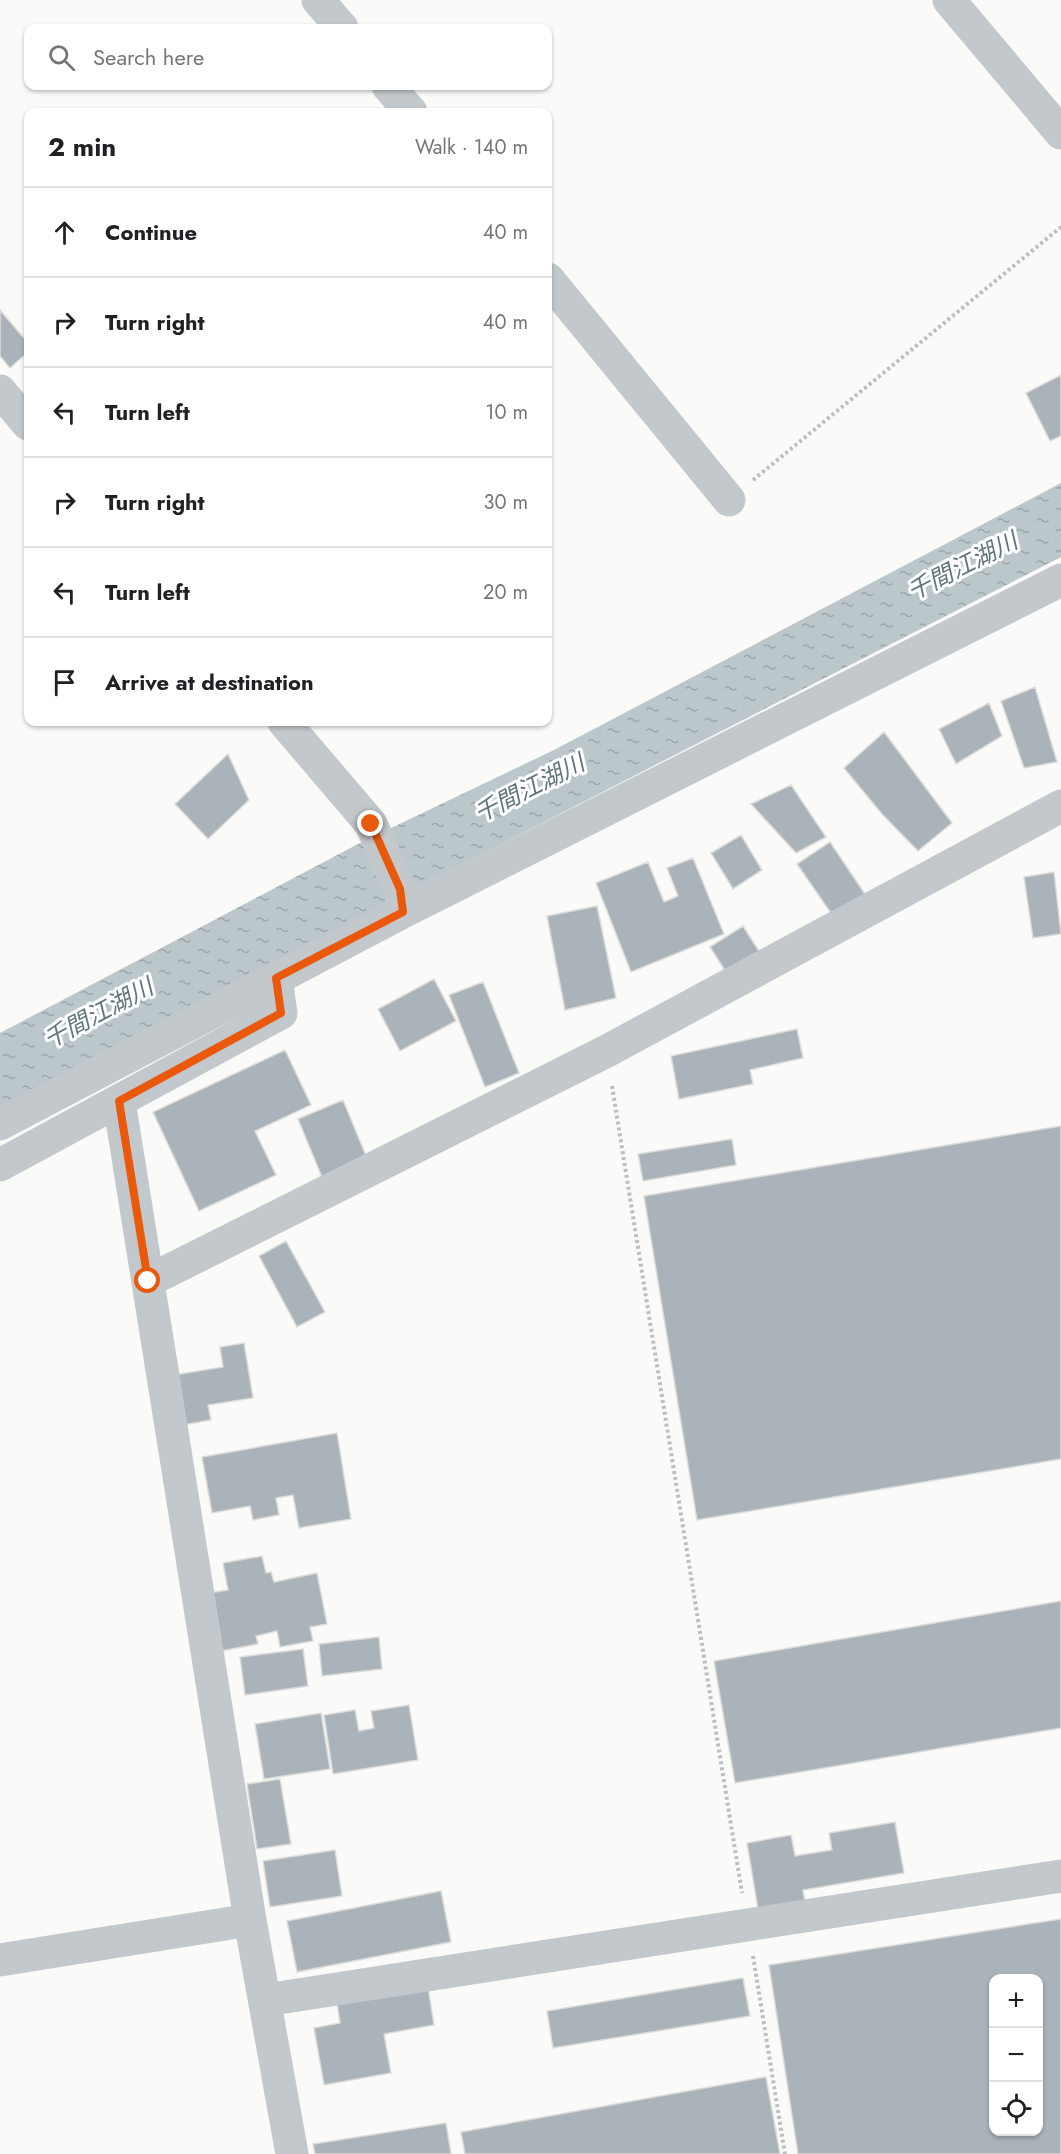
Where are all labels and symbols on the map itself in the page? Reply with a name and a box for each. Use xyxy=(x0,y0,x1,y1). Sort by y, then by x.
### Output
water label: 千間江湖川 xyxy=(901,522,1026,609)
water label: 千間江湖川 xyxy=(468,744,593,831)
route end xyxy=(357,810,383,836)
water label: 千間江湖川 xyxy=(37,968,162,1057)
route start xyxy=(134,1267,160,1293)

